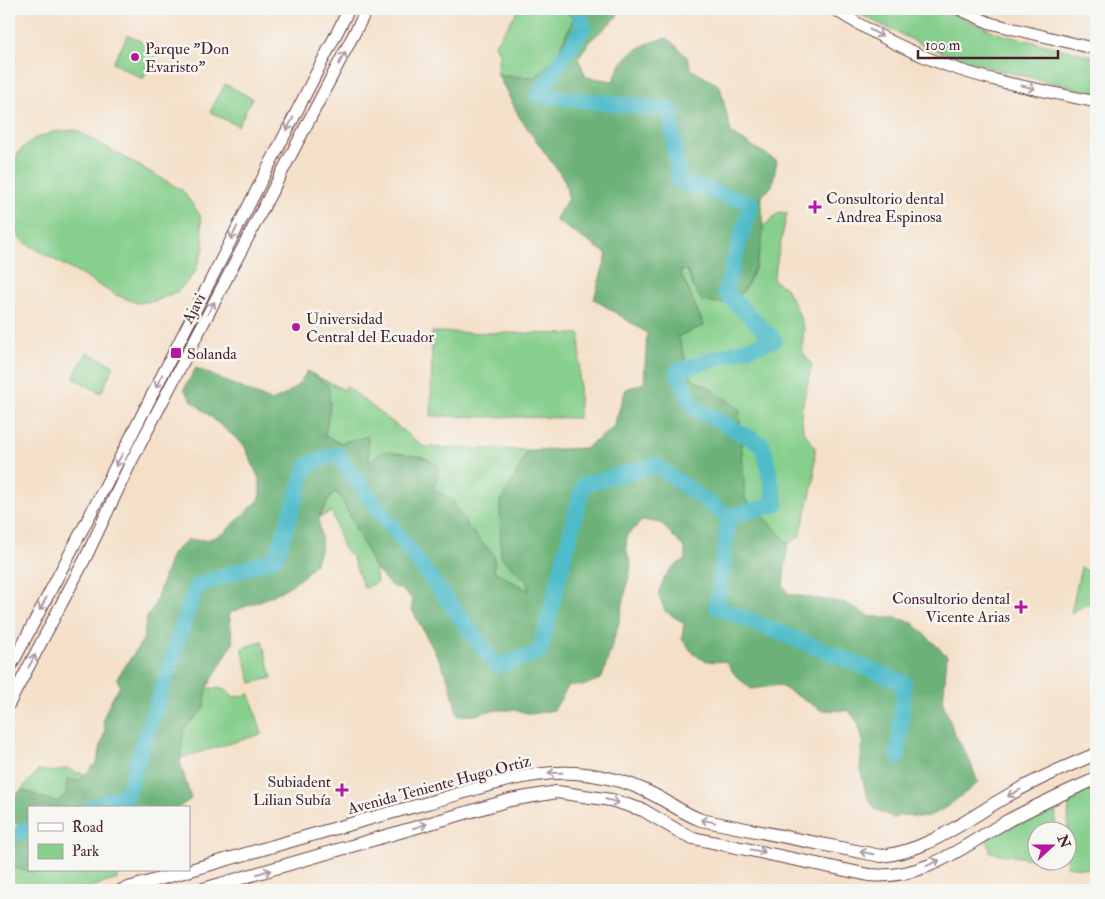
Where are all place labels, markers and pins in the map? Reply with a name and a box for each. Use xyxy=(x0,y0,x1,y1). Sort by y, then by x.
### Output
place label: Parque "Don Evaristo" xyxy=(145,39,229,77)
marker: Parque "Don Evaristo" xyxy=(129,51,141,63)
place label: Consultorio dental - Andrea Espinosa xyxy=(826,189,944,228)
marker: Consultorio dental - Andrea Espinosa xyxy=(808,200,822,214)
place label: Universidad Central del Ecuador xyxy=(306,309,434,347)
marker: Universidad Central del Ecuador xyxy=(290,321,302,333)
place label: Solanda xyxy=(187,344,237,364)
marker: Solanda xyxy=(169,346,183,360)
place label: Consultorio dental Vicente Arias xyxy=(892,589,1010,627)
marker: Consultorio dental Vicente Arias xyxy=(1014,600,1028,614)
place label: Subiadent Lilian Subía xyxy=(253,772,331,810)
marker: Subiadent Lilian Subía xyxy=(335,783,349,797)

